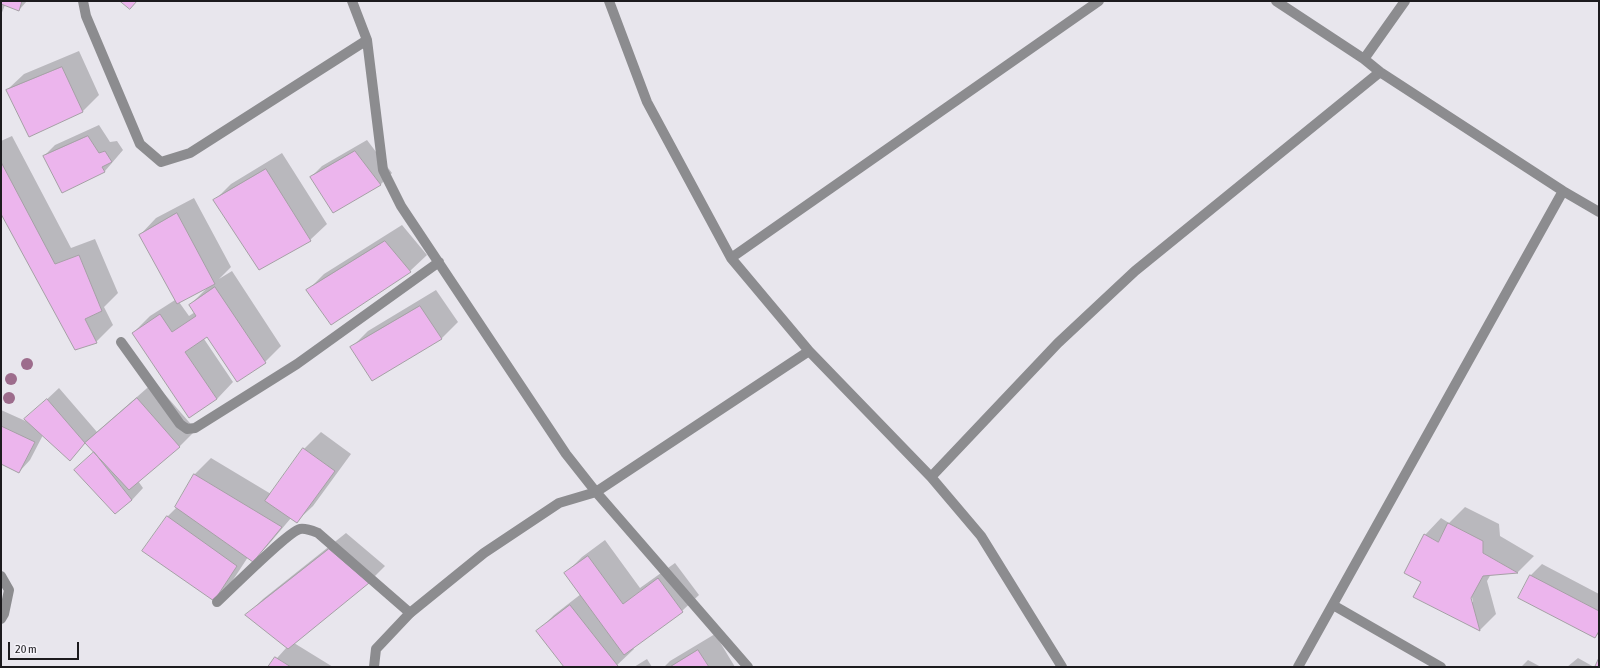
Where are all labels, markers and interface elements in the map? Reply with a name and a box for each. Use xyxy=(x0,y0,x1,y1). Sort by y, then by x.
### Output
scale bar xyxy=(10,634,81,660)
text: 20 m xyxy=(15,642,37,656)

